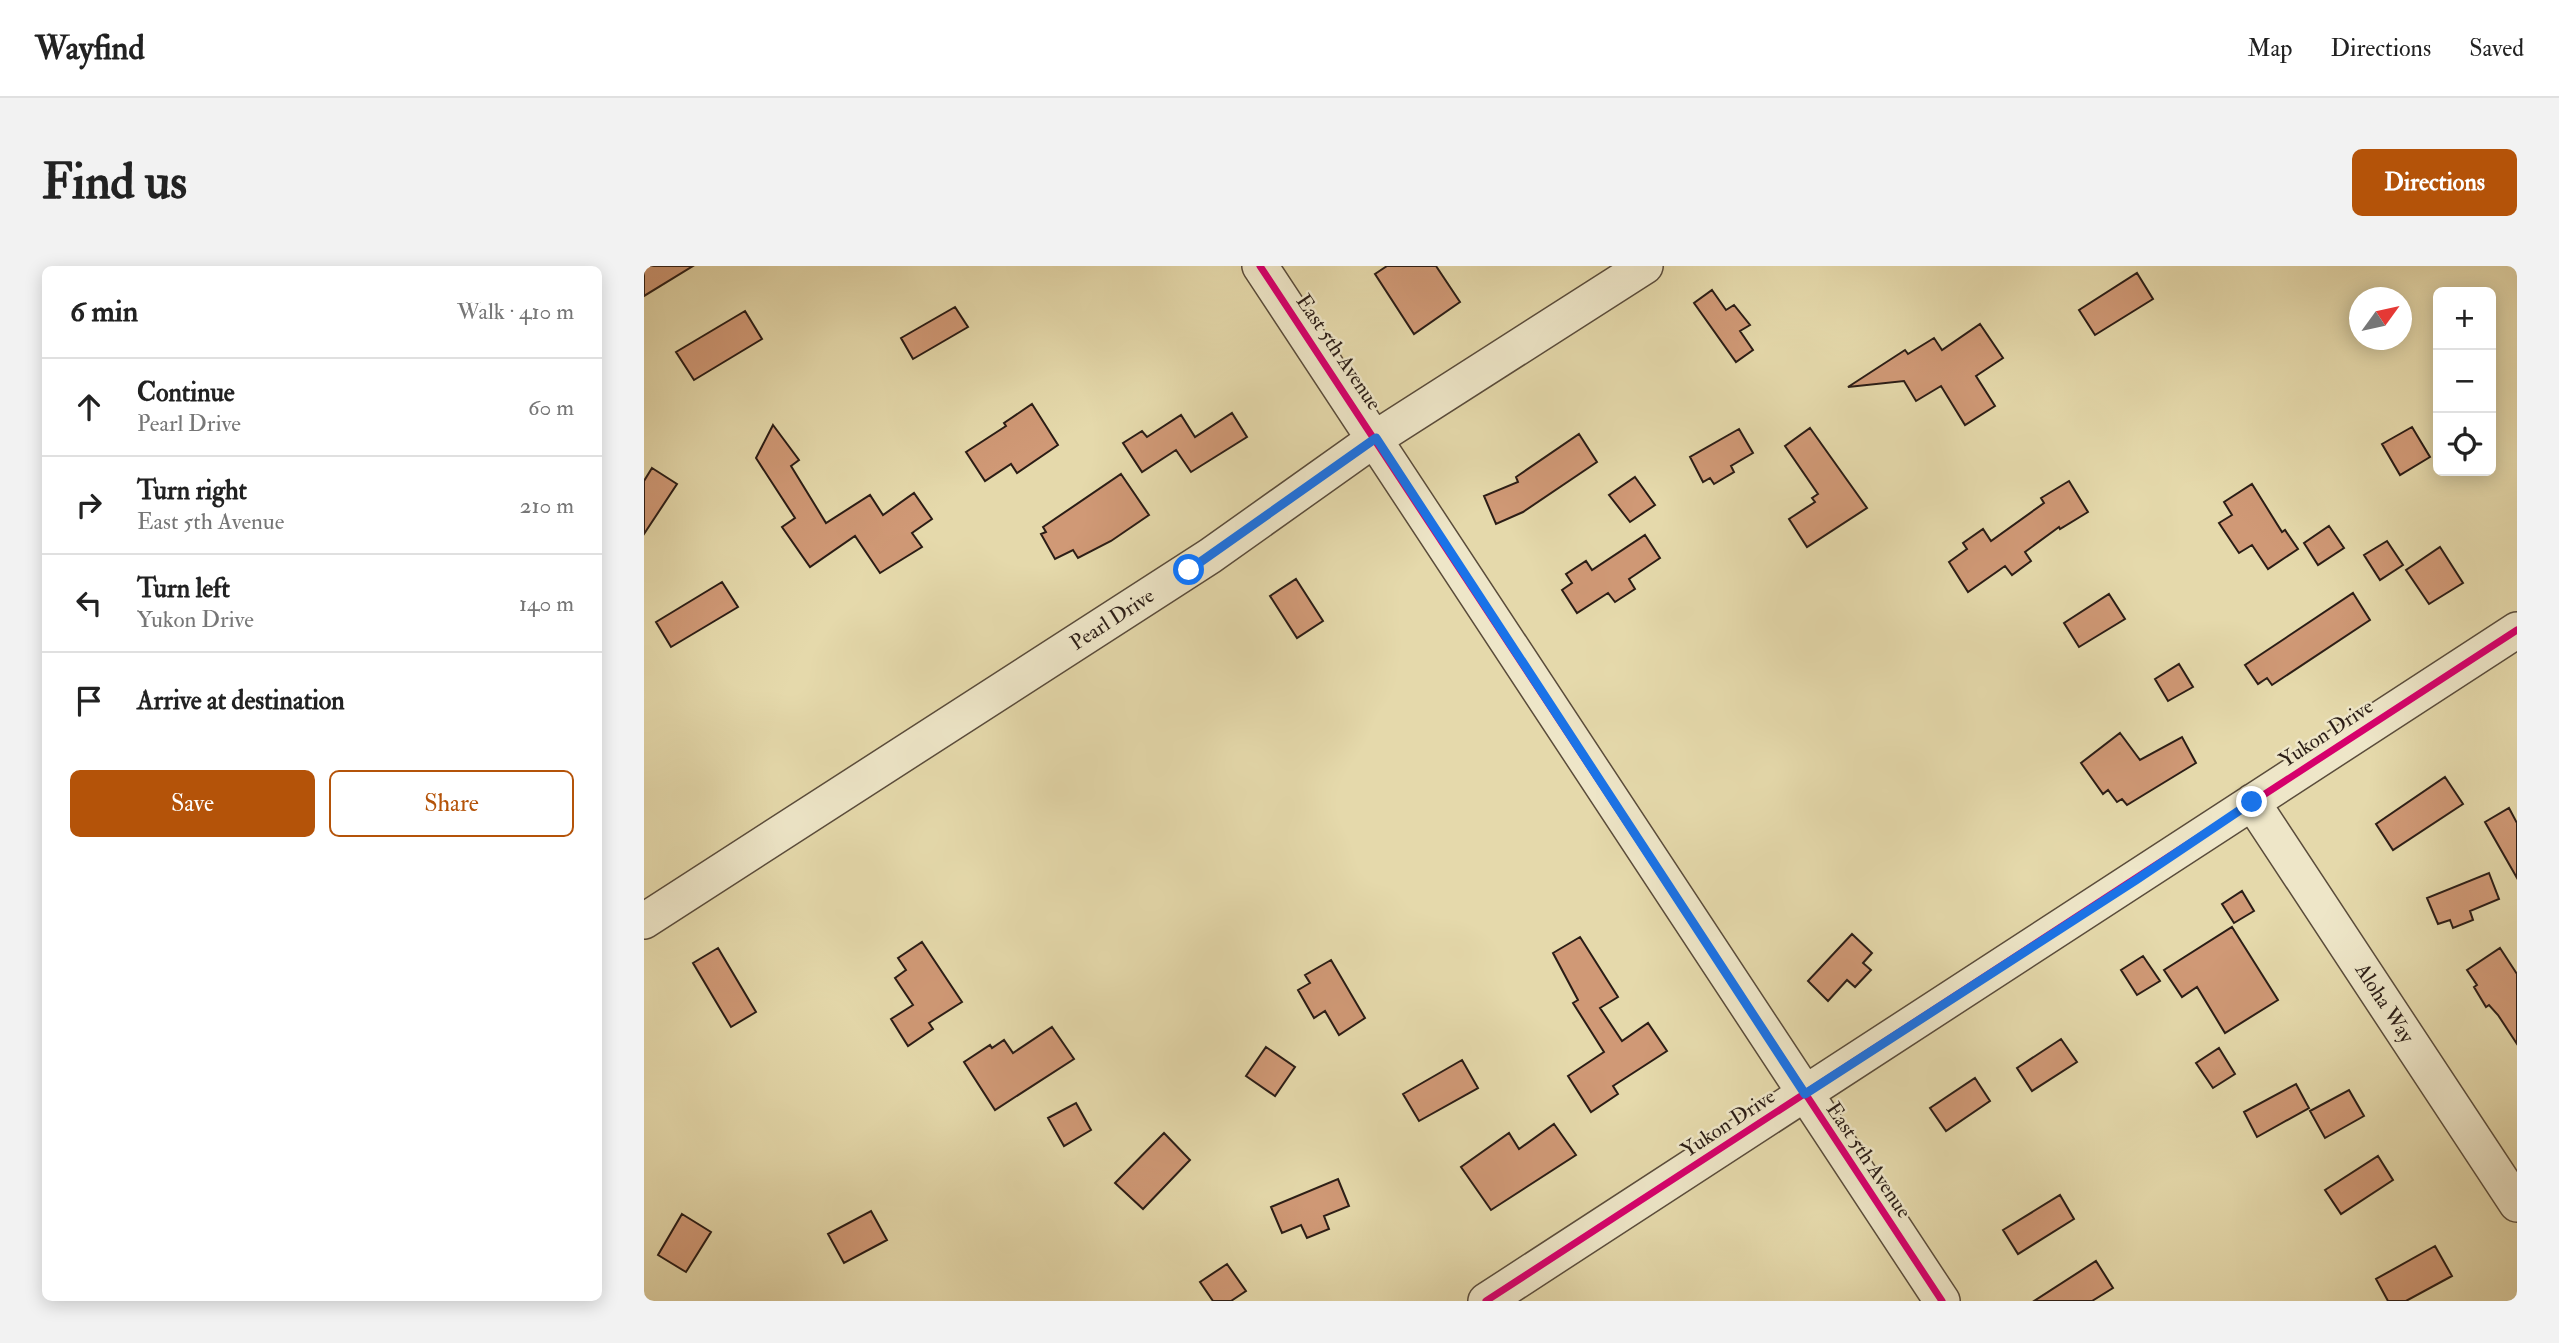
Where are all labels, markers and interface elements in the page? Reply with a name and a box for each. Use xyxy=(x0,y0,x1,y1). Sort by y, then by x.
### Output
text: Wayfind xyxy=(35,28,145,69)
text: Map xyxy=(2247,33,2292,64)
text: Directions xyxy=(2330,33,2431,64)
text: Saved xyxy=(2469,33,2524,64)
button: Directions xyxy=(2352,149,2517,216)
text: Find us xyxy=(42,152,187,213)
north arrow xyxy=(2349,287,2412,350)
map controls xyxy=(2433,287,2496,476)
button: + xyxy=(2433,287,2496,350)
street label: East 5th Avenue xyxy=(1290,289,1387,416)
text: 6 min xyxy=(70,293,138,330)
text: Walk · 410 m xyxy=(457,297,574,326)
button: − xyxy=(2433,350,2496,413)
text: Continue xyxy=(137,377,235,409)
icon: ahead xyxy=(70,388,108,426)
text: 60 m xyxy=(528,393,574,422)
text: Pearl Drive xyxy=(137,409,241,438)
button: locate xyxy=(2433,413,2496,476)
text: Turn right xyxy=(137,475,247,507)
icon: right xyxy=(70,486,108,524)
text: 210 m xyxy=(520,491,574,520)
text: East 5th Avenue xyxy=(137,507,284,536)
route start xyxy=(1173,554,1204,585)
text: Turn left xyxy=(137,573,230,605)
street label: Pearl Drive xyxy=(1065,582,1160,657)
icon: left xyxy=(70,584,108,622)
text: 140 m xyxy=(519,589,574,618)
text: Yukon Drive xyxy=(137,605,254,634)
icon: arrive xyxy=(70,682,108,720)
text: Arrive at destination xyxy=(137,685,345,717)
street label: Yukon Drive xyxy=(2274,693,2379,774)
button: Save xyxy=(70,770,315,837)
button: Share xyxy=(329,770,574,837)
route end xyxy=(2236,786,2267,817)
street label: Aloha Way xyxy=(2348,957,2421,1049)
street label: Yukon Drive xyxy=(1676,1083,1781,1164)
street label: East 5th Avenue xyxy=(1820,1097,1917,1224)

